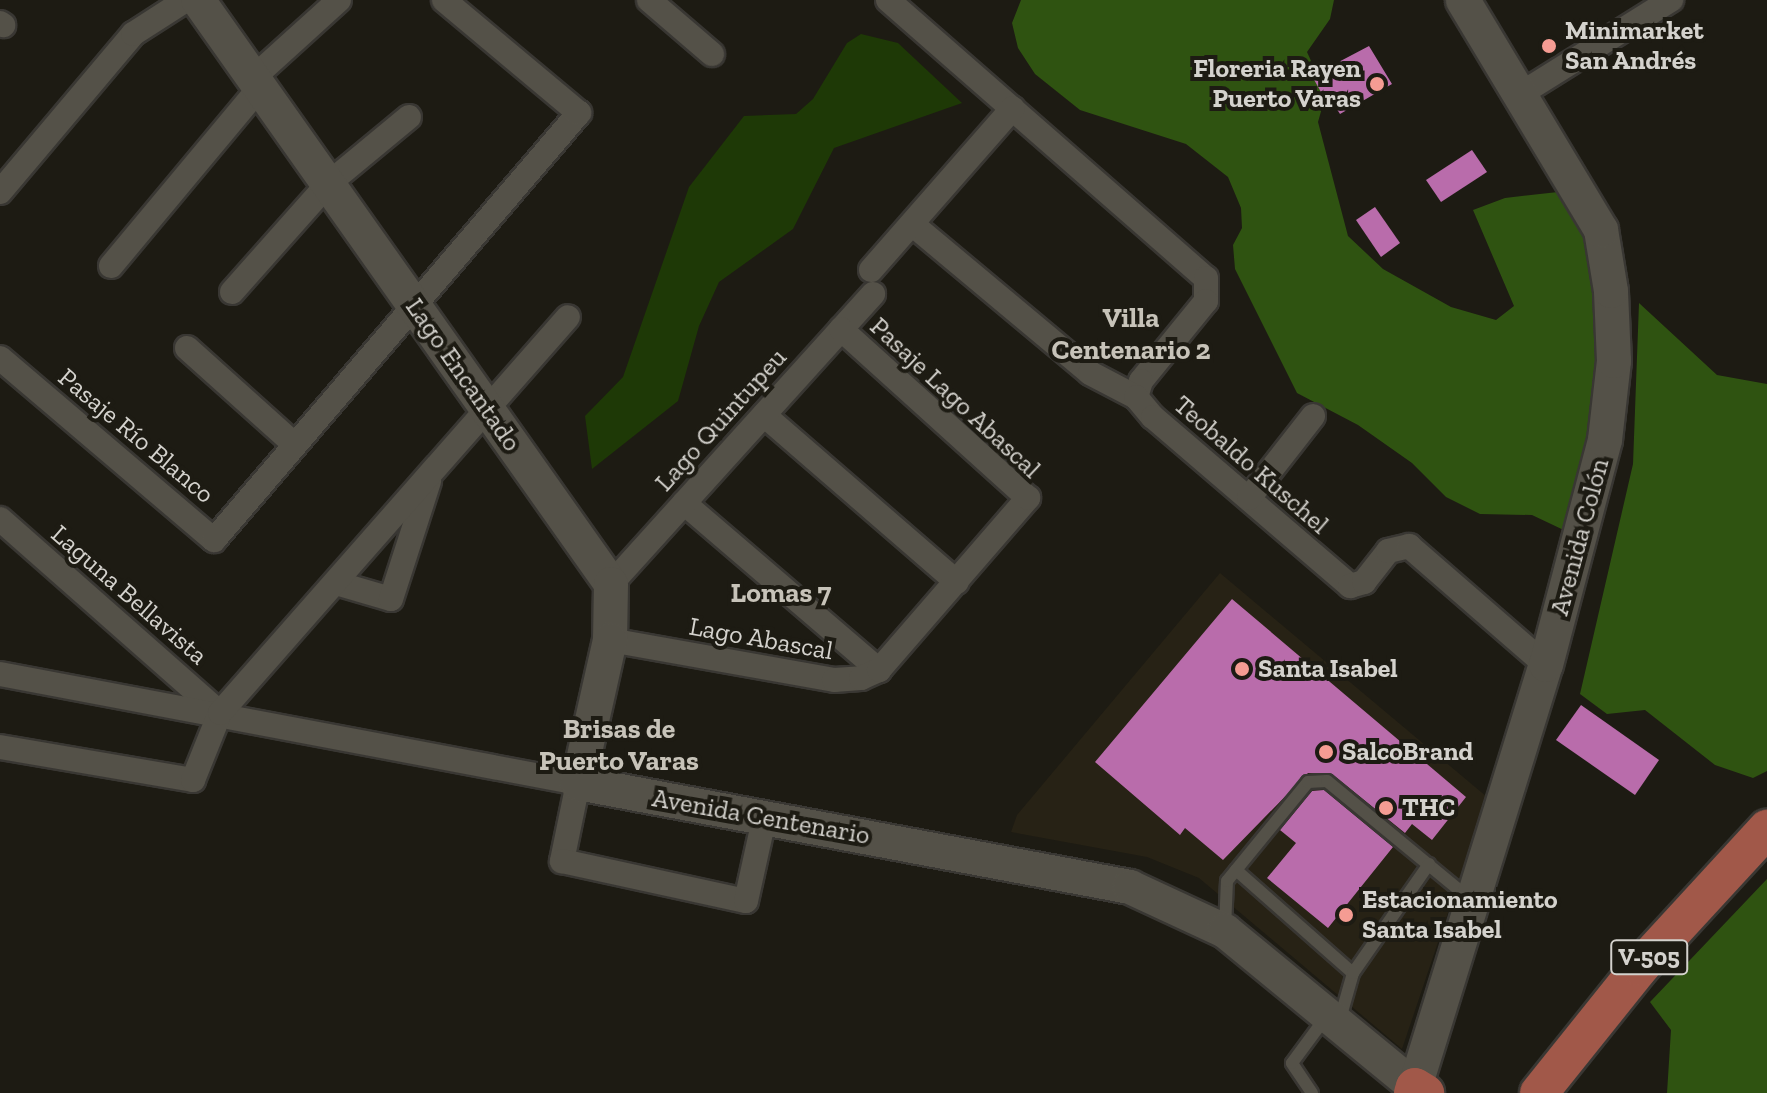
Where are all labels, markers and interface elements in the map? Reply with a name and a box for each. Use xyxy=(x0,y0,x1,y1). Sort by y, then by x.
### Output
place label: Minimarket San Andrés xyxy=(1565,15,1704,76)
marker: Minimarket San Andrés xyxy=(1540,37,1558,55)
place label: Floreria Rayen Puerto Varas xyxy=(1193,53,1361,114)
marker: Floreria Rayen Puerto Varas xyxy=(1368,75,1386,93)
street label: Lago Encantado xyxy=(399,292,527,458)
district label: Villa Centenario 2 xyxy=(1051,301,1211,367)
street label: Pasaje Lago Abascal xyxy=(863,311,1047,485)
street label: Lago Quintupeu xyxy=(649,342,793,498)
street label: Pasaje Río Blanco xyxy=(52,362,220,510)
street label: Teobaldo Kuschel xyxy=(1167,389,1335,541)
street label: Avenida Colón xyxy=(1544,455,1616,619)
street label: Laguna Bellavista xyxy=(45,519,213,671)
district label: Lomas 7 xyxy=(731,576,831,610)
street label: Lago Abascal xyxy=(686,611,836,667)
place label: Santa Isabel xyxy=(1258,653,1398,685)
marker: Santa Isabel xyxy=(1233,660,1251,678)
district label: Brisas de Puerto Varas xyxy=(539,712,699,778)
place label: SalcoBrand xyxy=(1342,736,1473,768)
marker: SalcoBrand xyxy=(1317,743,1335,761)
street label: Avenida Centenario xyxy=(650,783,872,851)
place label: THC xyxy=(1402,792,1455,824)
marker: THC xyxy=(1377,799,1395,817)
place label: Estacionamiento Santa Isabel xyxy=(1362,884,1558,946)
marker: Estacionamiento Santa Isabel xyxy=(1337,906,1355,924)
road number: V-505 xyxy=(1609,937,1689,977)

